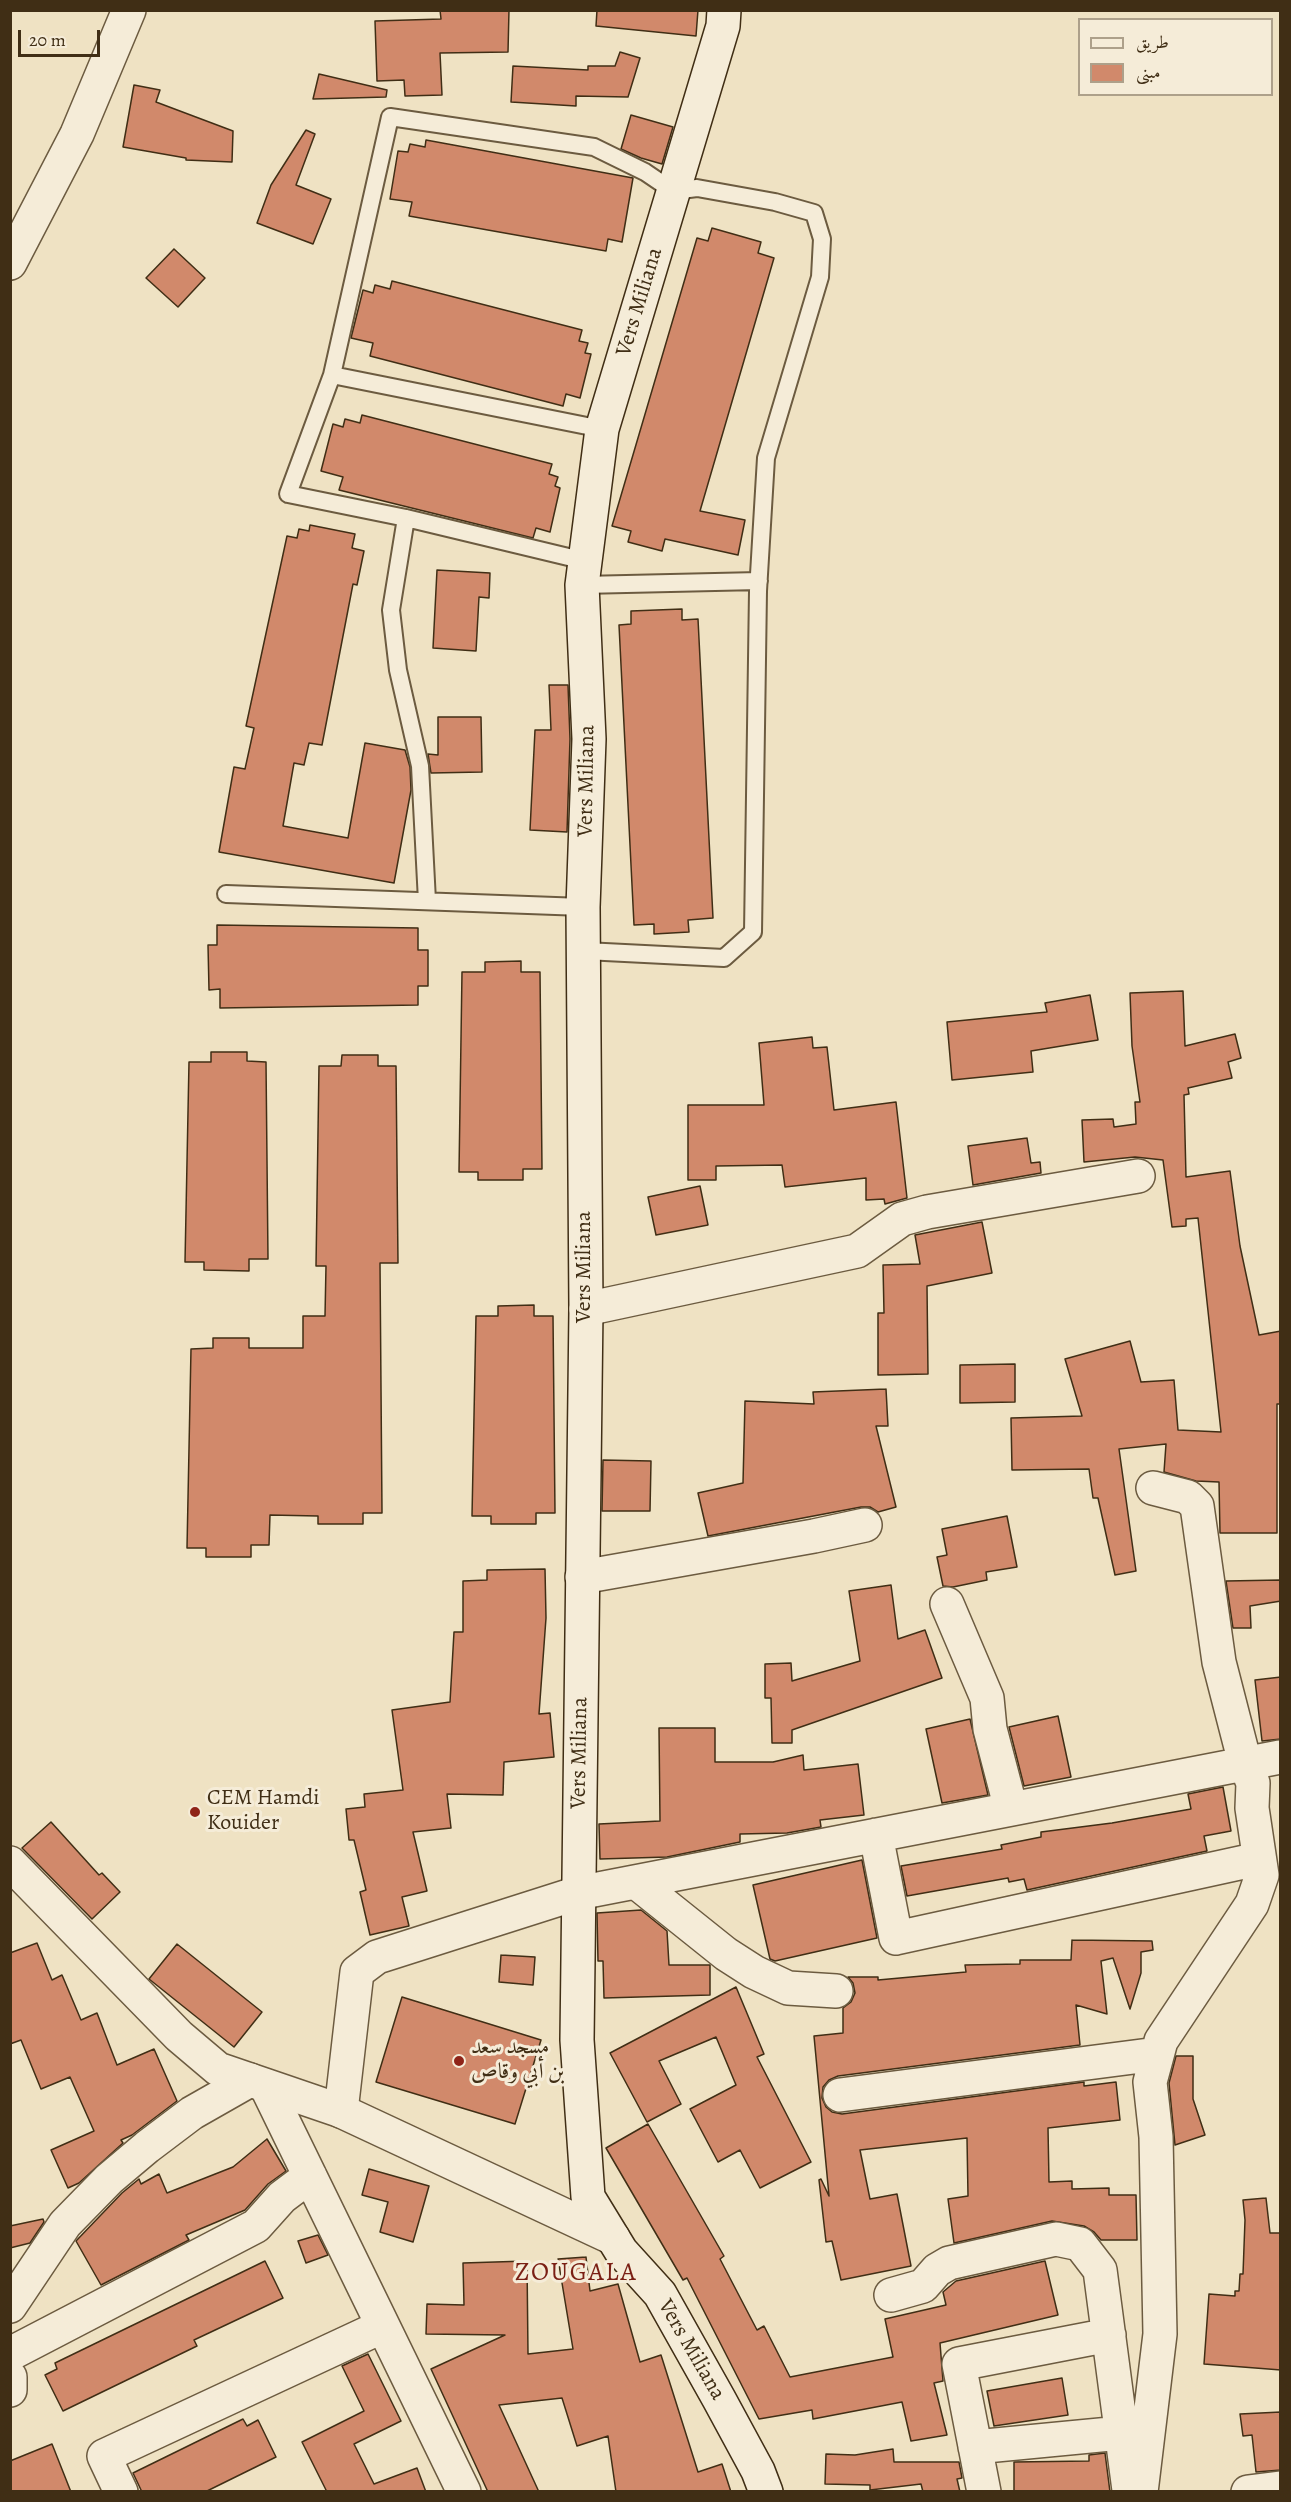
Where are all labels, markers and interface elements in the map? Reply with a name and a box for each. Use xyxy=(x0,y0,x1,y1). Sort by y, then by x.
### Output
scale bar xyxy=(21,18,104,56)
legend xyxy=(1078,18,1273,96)
text: 20 m xyxy=(29,28,66,52)
text: طريق xyxy=(1136,30,1169,54)
text: مبنى xyxy=(1136,60,1161,84)
street label: Vers Miliana xyxy=(611,245,669,359)
street label: Vers Miliana xyxy=(573,725,601,837)
street label: Vers Miliana xyxy=(572,1211,598,1323)
street label: Vers Miliana xyxy=(566,1697,594,1809)
place label: CEM Hamdi Kouider xyxy=(207,1786,319,1838)
marker: CEM Hamdi Kouider xyxy=(188,1805,202,1819)
place label: مسجد سعد بن أبي وقاص xyxy=(471,2035,564,2086)
marker: مسجد سعد بن أبي وقاص xyxy=(452,2054,466,2068)
district label: ZOUGALA xyxy=(515,2258,637,2290)
street label: Vers Miliana xyxy=(652,2295,730,2405)

